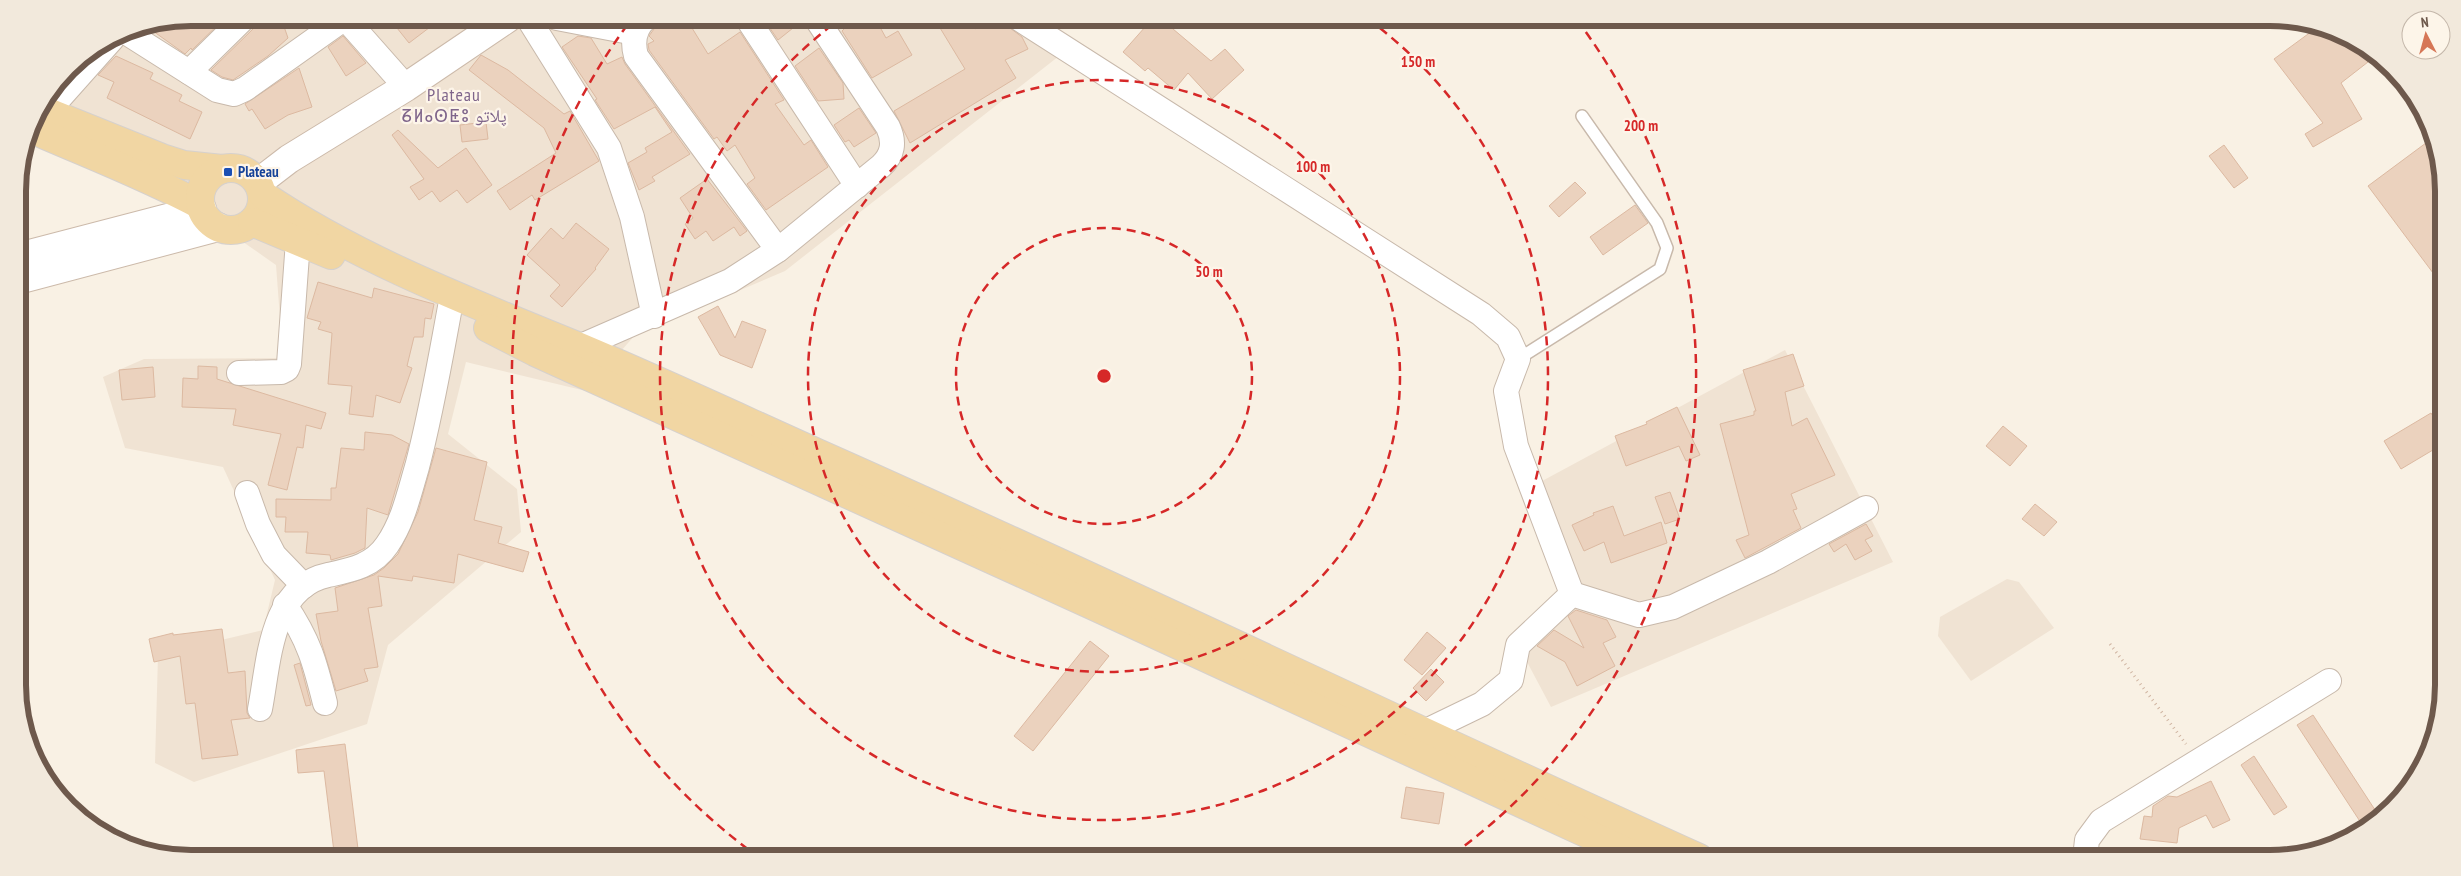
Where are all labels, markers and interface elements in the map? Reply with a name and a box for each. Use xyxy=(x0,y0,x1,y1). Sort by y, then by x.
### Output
north arrow xyxy=(2401,10,2451,60)
text: N xyxy=(2420,13,2429,31)
text: 150 m xyxy=(1401,52,1435,71)
district label: Plateau ⵒⵍⴰⵙⵟⵓ پلاتو xyxy=(401,83,507,127)
text: 200 m xyxy=(1624,116,1658,135)
text: 100 m xyxy=(1296,157,1330,176)
place label: Plateau xyxy=(238,162,279,181)
marker: Plateau xyxy=(222,166,234,178)
text: 50 m xyxy=(1195,262,1223,281)
centre of rings xyxy=(1095,367,1113,385)

